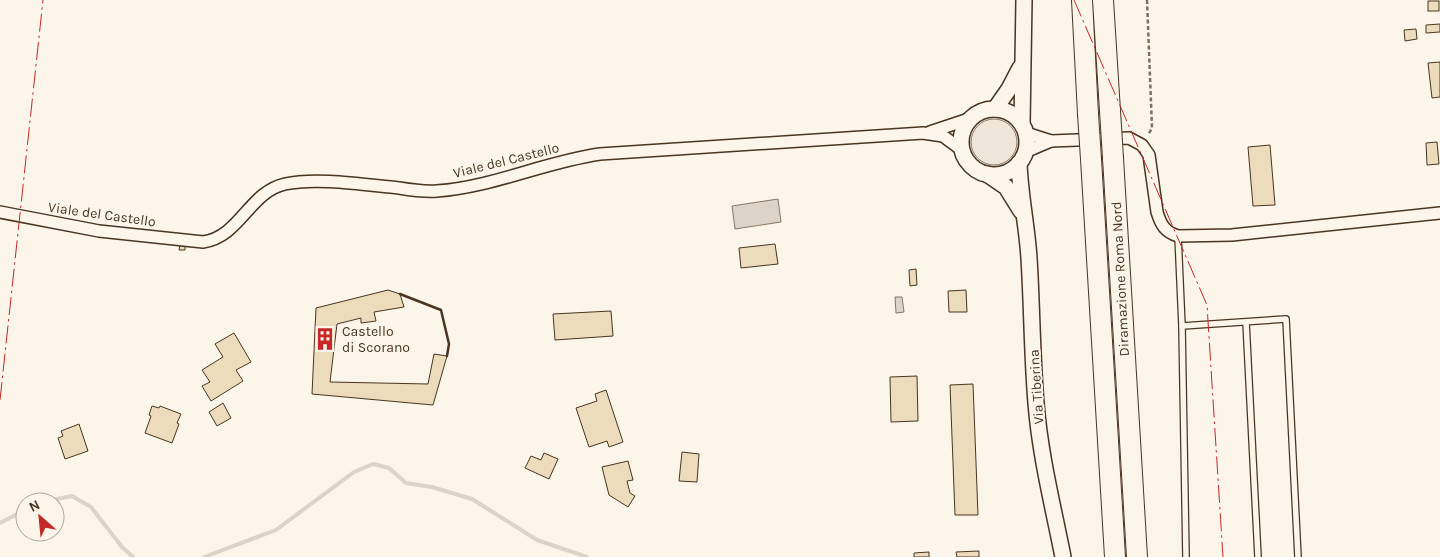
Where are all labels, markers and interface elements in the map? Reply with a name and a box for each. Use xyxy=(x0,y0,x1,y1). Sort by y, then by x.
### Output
street label: Viale del Castello xyxy=(451,139,561,182)
street label: Viale del Castello xyxy=(47,199,157,230)
street label: Diramazione Roma Nord xyxy=(1108,201,1133,357)
place label: Castello di Scorano xyxy=(342,323,410,356)
building icon: Castello di Scorano xyxy=(312,326,338,352)
street label: Via Tiberina xyxy=(1025,349,1048,425)
north arrow xyxy=(15,492,65,542)
text: N xyxy=(26,496,43,516)

